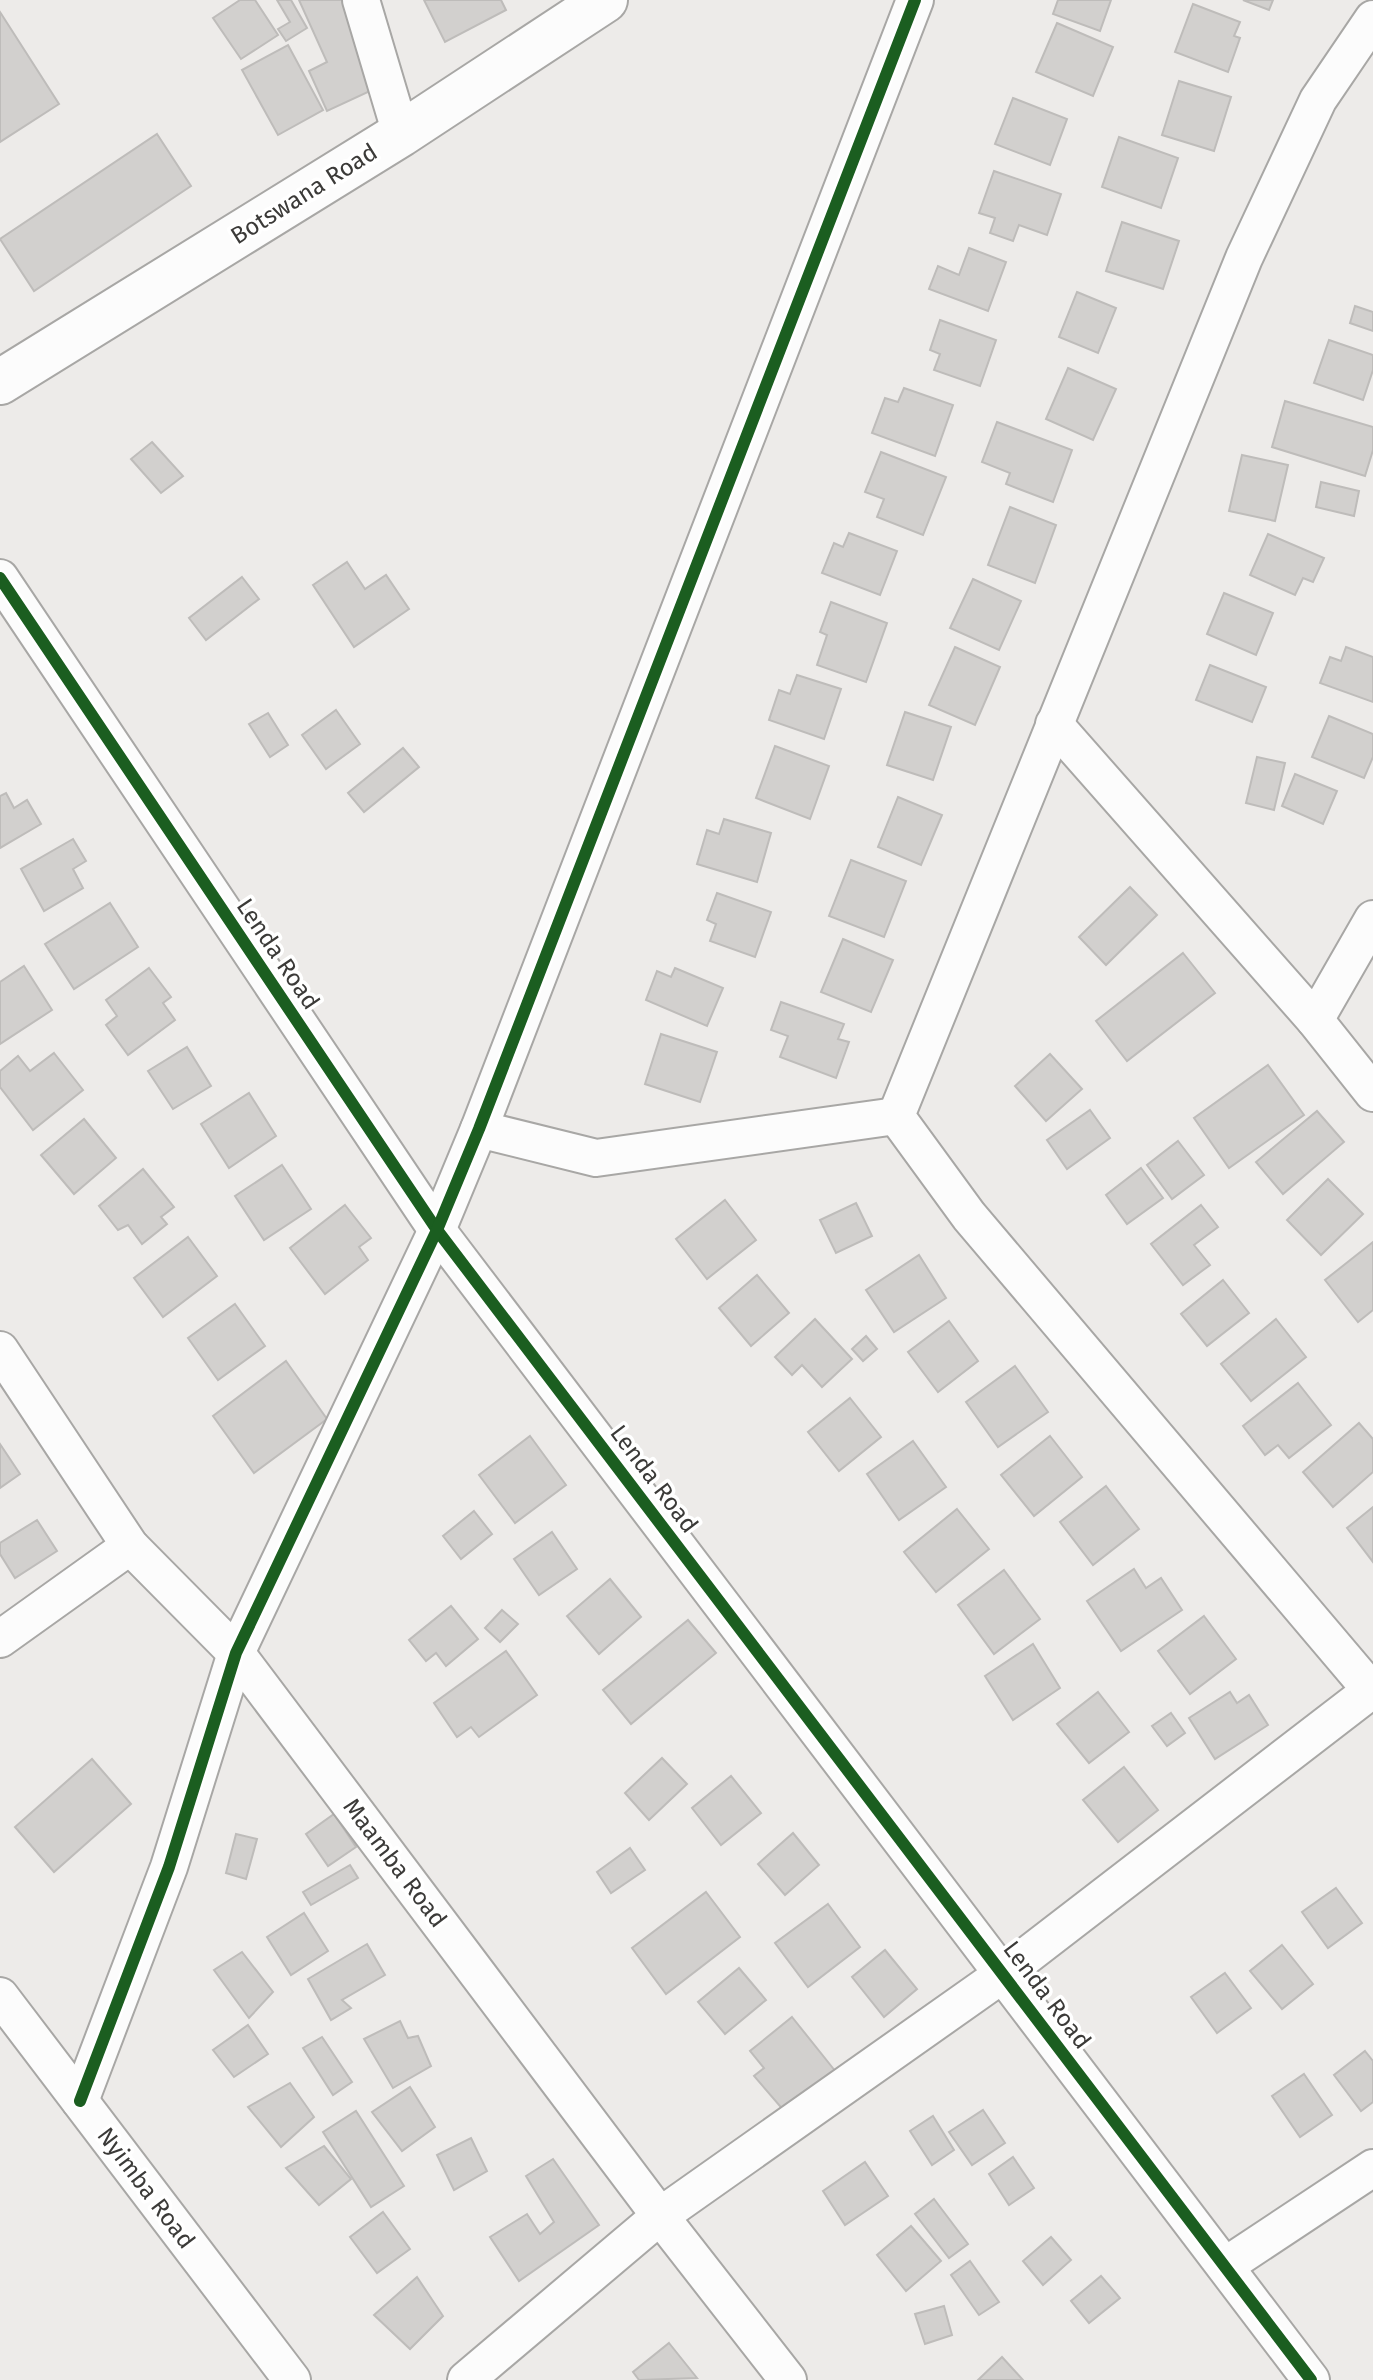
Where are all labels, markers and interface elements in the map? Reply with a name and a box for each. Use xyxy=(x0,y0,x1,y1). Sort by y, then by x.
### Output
street label: Botswana Road xyxy=(226,138,382,250)
street label: Lenda Road xyxy=(231,893,325,1015)
street label: Lenda Road xyxy=(604,1420,704,1538)
street label: Maamba Road xyxy=(337,1793,453,1933)
street label: Lenda Road xyxy=(997,1936,1097,2054)
street label: Nyimba Road xyxy=(91,2122,201,2254)

